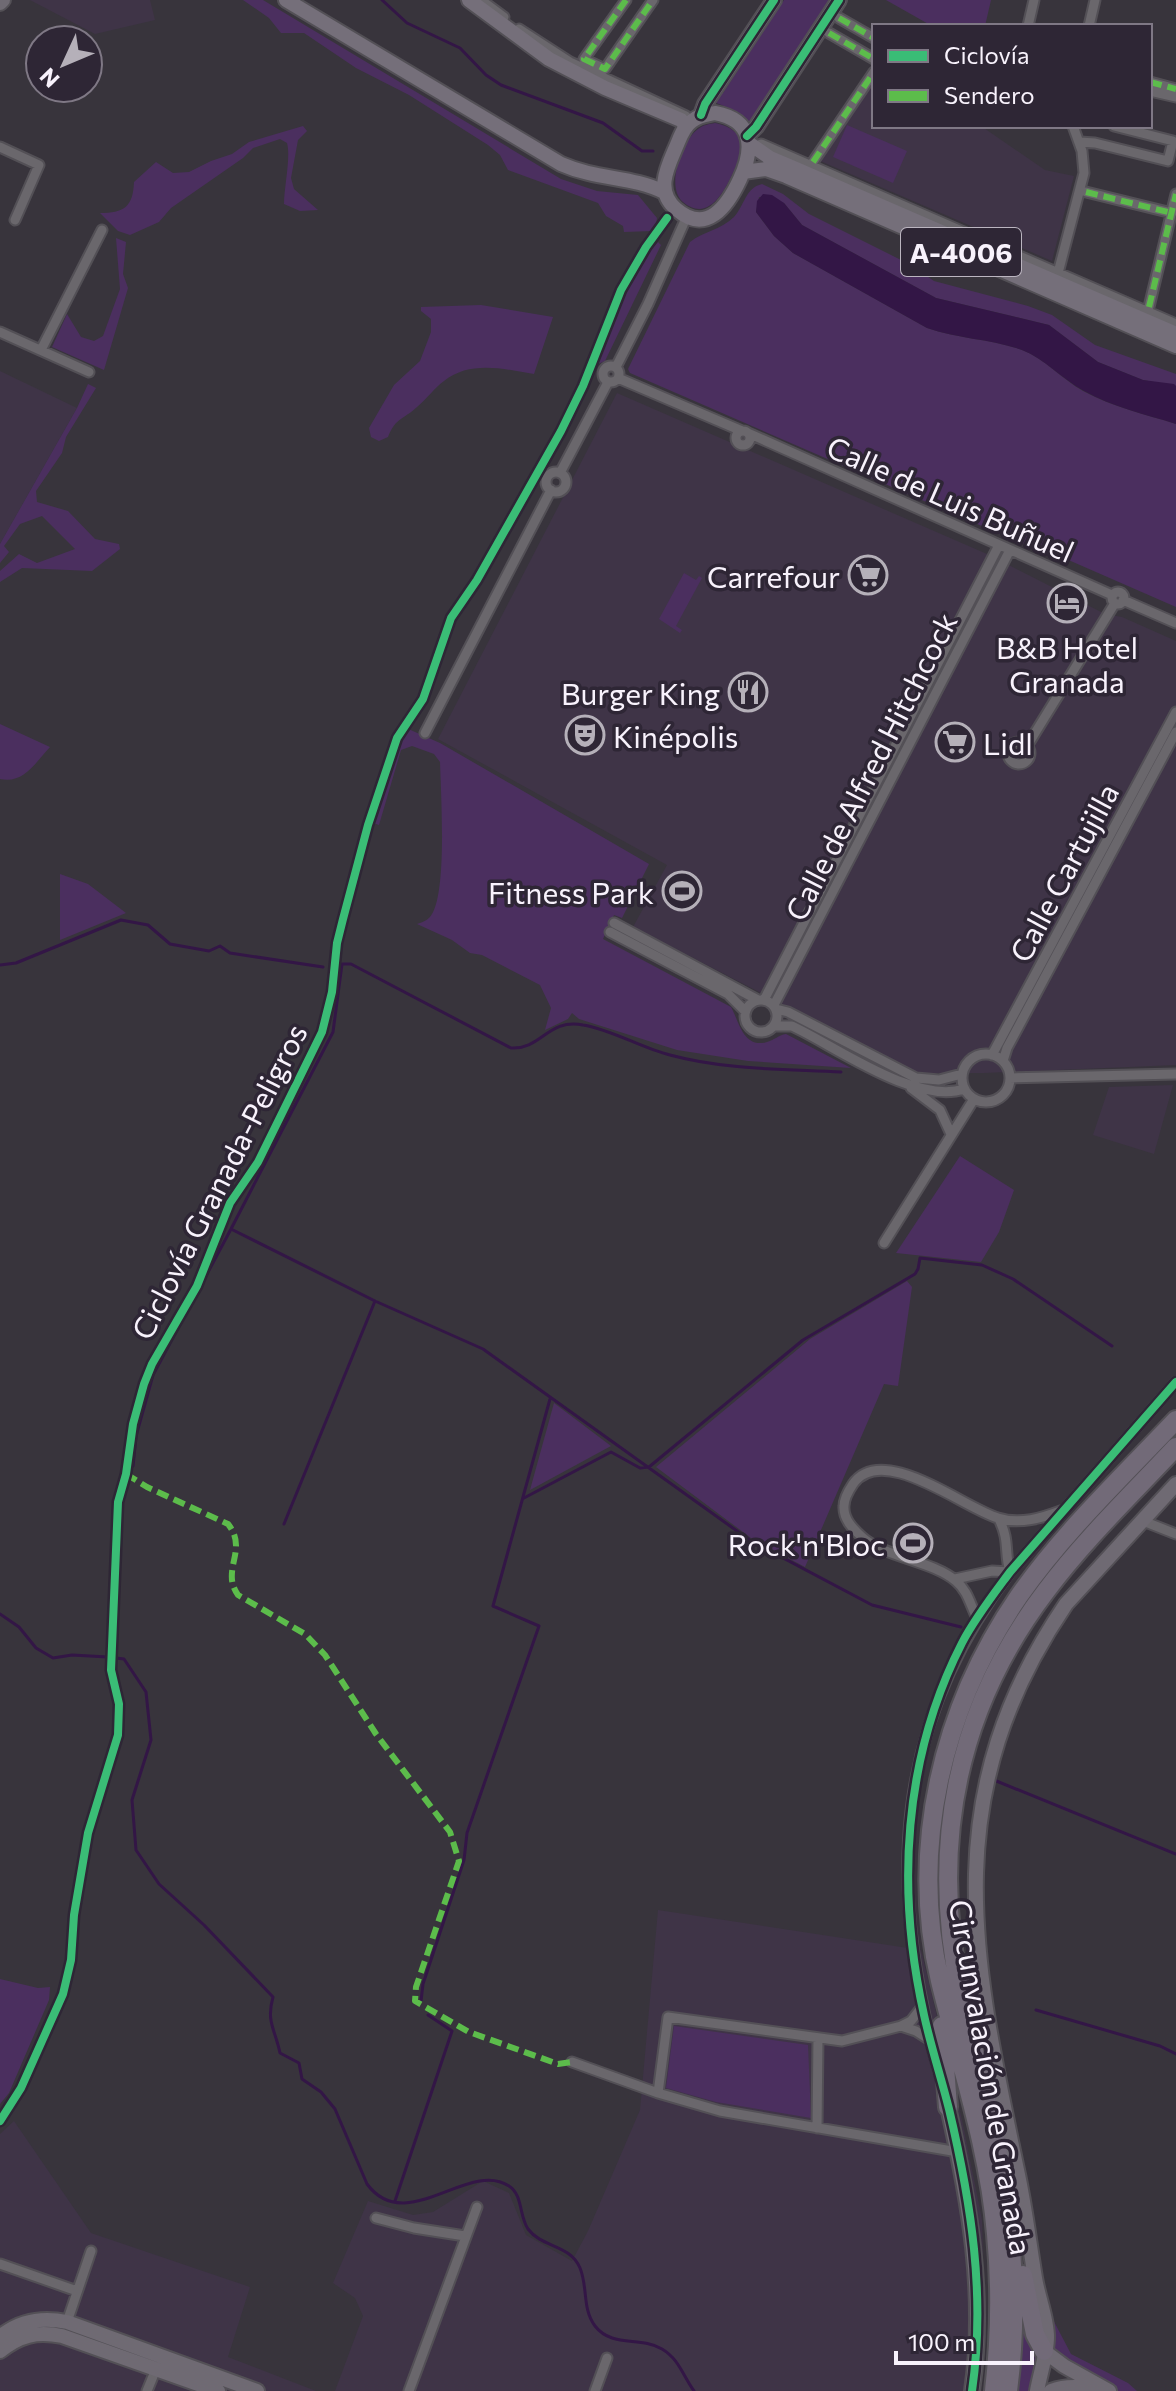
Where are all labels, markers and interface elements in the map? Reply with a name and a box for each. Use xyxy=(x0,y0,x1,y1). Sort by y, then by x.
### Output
north arrow xyxy=(24,24,104,104)
legend xyxy=(872,24,1152,128)
text: Ciclovía xyxy=(944,40,1030,69)
text: N xyxy=(34,63,65,94)
text: Sendero xyxy=(944,80,1035,109)
road number: A-4006 xyxy=(901,228,1021,276)
street label: Calle de Luis Buñuel xyxy=(822,427,1080,569)
supermarket icon: Carrefour xyxy=(847,554,889,596)
place label: Carrefour xyxy=(707,557,840,594)
hotel icon: B&B Hotel Granada xyxy=(1046,582,1088,624)
street label: Calle de Alfred Hitchcock xyxy=(776,606,964,926)
place label: B&B Hotel Granada xyxy=(996,628,1138,699)
restaurant icon: Burger King xyxy=(727,671,769,713)
place label: Burger King xyxy=(561,674,720,711)
theatre icon: Kinépolis xyxy=(564,714,606,756)
place label: Kinépolis xyxy=(613,717,739,754)
supermarket icon: Lidl xyxy=(934,721,976,763)
place label: Lidl xyxy=(983,724,1033,761)
street label: Calle Cartujilla xyxy=(1001,777,1125,967)
sports icon: Fitness Park xyxy=(661,870,703,912)
place label: Fitness Park xyxy=(488,873,654,910)
street label: Ciclovía Granada-Peligros xyxy=(122,1017,314,1345)
sports icon: Rock'n'Bloc xyxy=(892,1522,934,1564)
place label: Rock'n'Bloc xyxy=(728,1525,885,1562)
street label: Circunvalación de Granada xyxy=(943,1897,1041,2257)
scale bar xyxy=(896,2315,1032,2365)
text: 100 m xyxy=(908,2327,975,2356)

